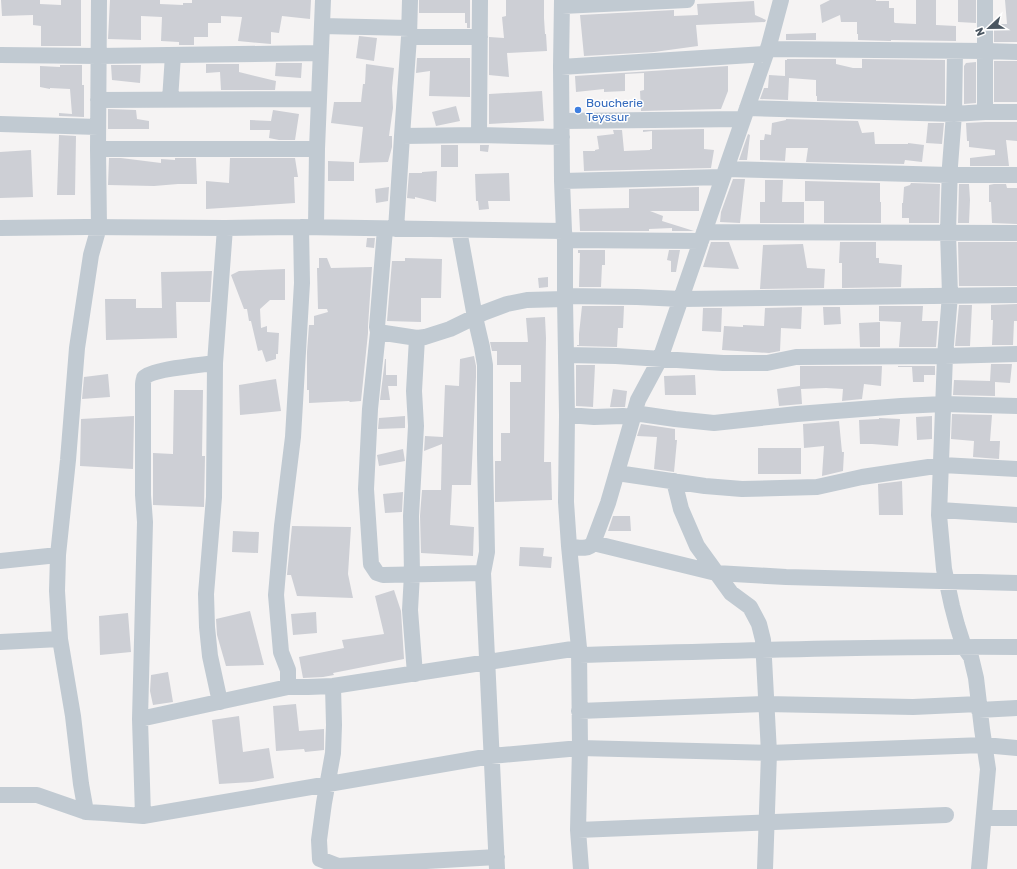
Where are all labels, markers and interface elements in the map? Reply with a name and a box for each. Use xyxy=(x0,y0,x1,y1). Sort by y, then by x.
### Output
north arrow xyxy=(969,8,1009,48)
text: N xyxy=(973,25,988,38)
place label: Boucherie Teyssur xyxy=(586,96,643,124)
marker: Boucherie Teyssur xyxy=(573,105,583,115)

